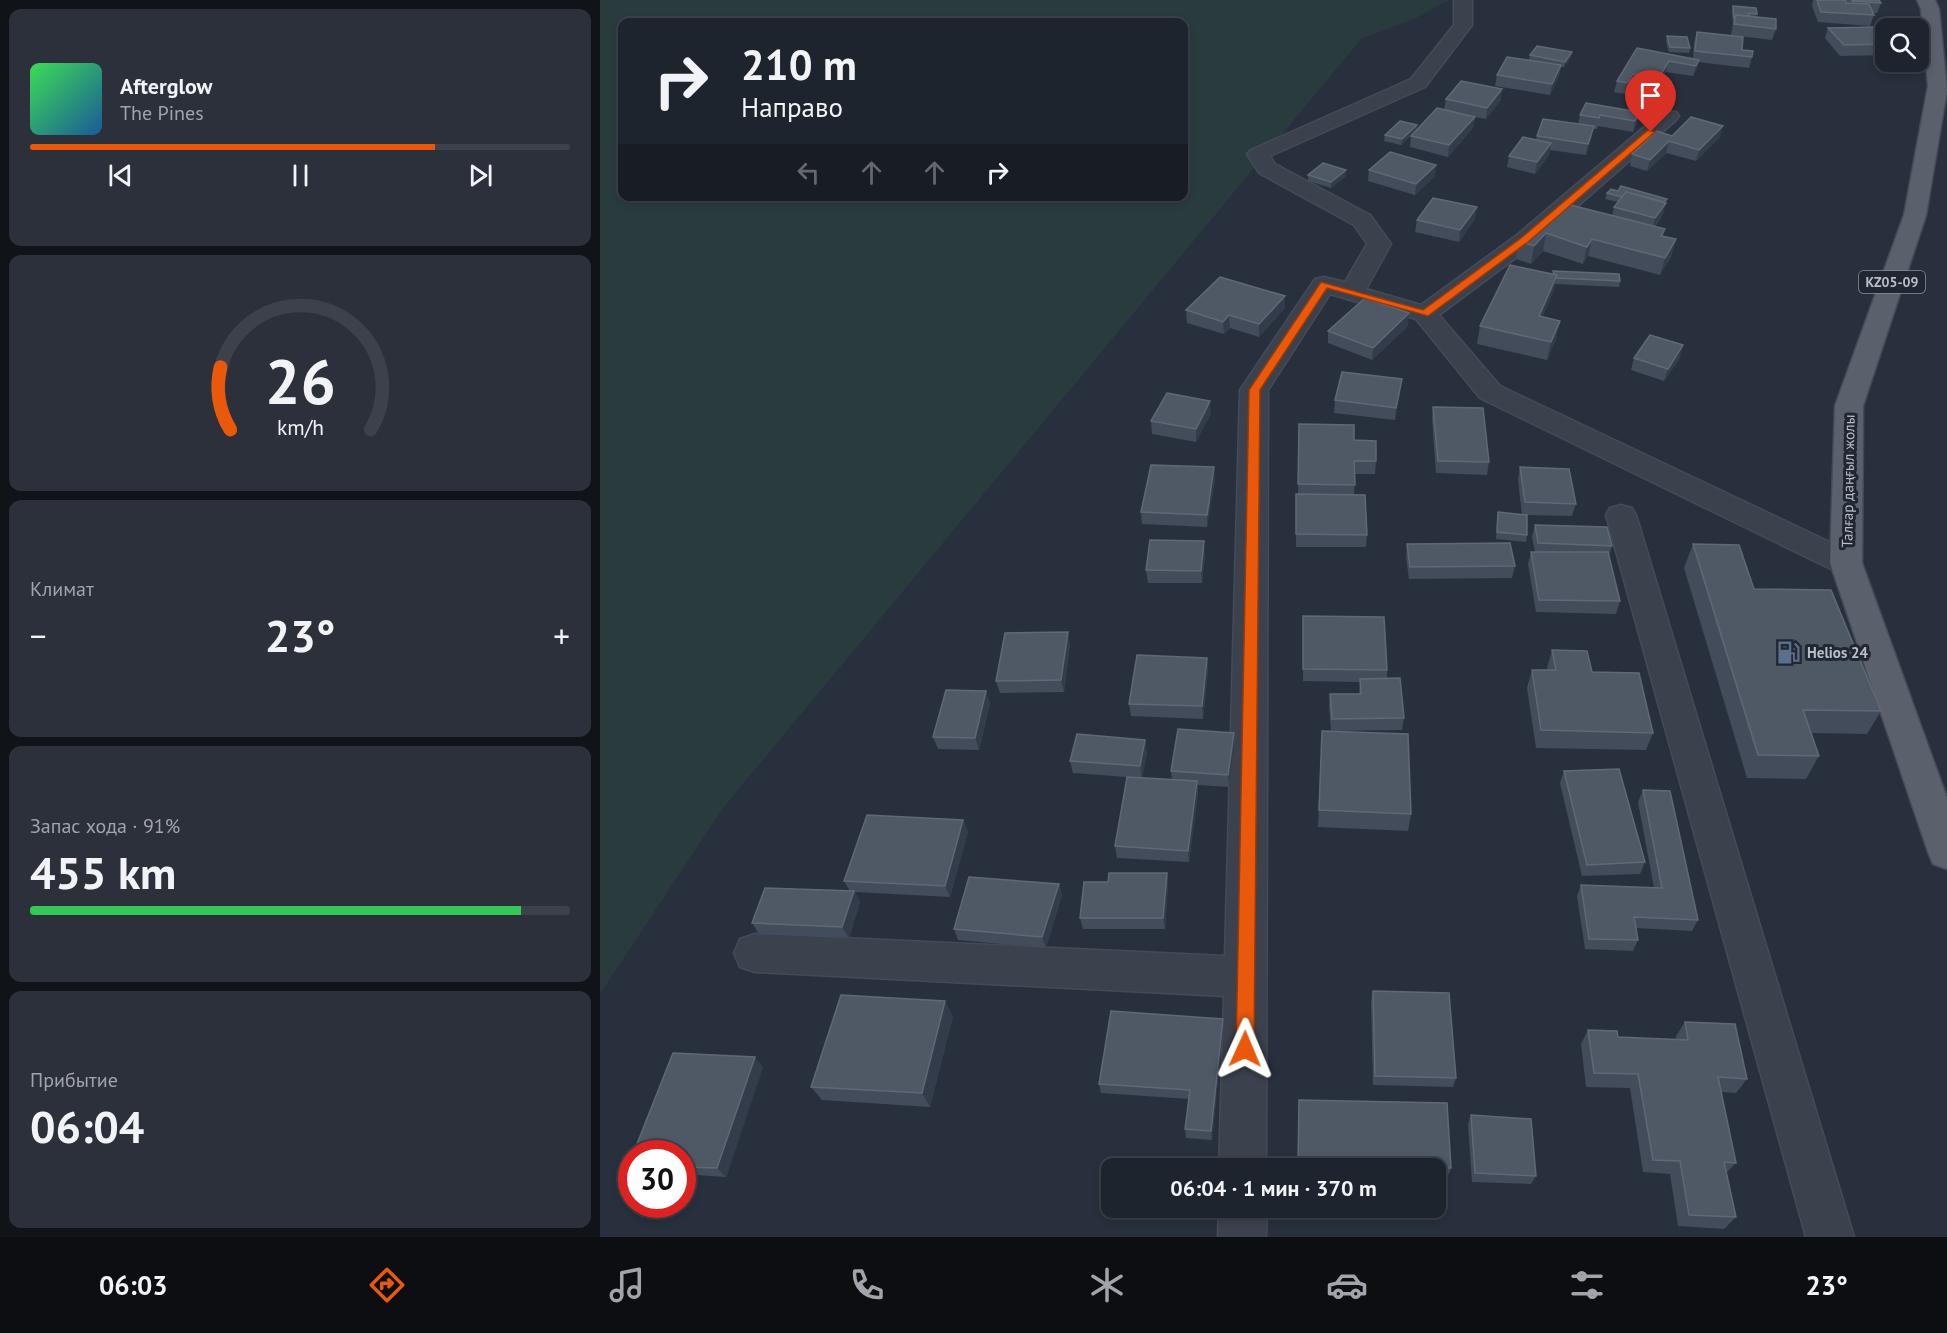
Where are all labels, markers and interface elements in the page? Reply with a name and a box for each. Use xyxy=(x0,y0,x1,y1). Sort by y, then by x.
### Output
map controls xyxy=(1875,18,1929,72)
button: search xyxy=(1875,18,1929,72)
text: 210 m xyxy=(741,37,857,92)
icon: right xyxy=(642,42,720,120)
pin xyxy=(1625,70,1676,132)
text: Afterglow xyxy=(120,72,212,100)
icon: arrive xyxy=(1634,79,1667,112)
text: Направо xyxy=(741,90,843,124)
text: The Pines xyxy=(120,100,204,126)
icon: left xyxy=(792,156,825,189)
icon: ahead xyxy=(855,156,888,189)
icon: ahead xyxy=(918,156,951,189)
icon: right xyxy=(981,156,1014,189)
icon: previous xyxy=(104,159,137,192)
icon: pause xyxy=(284,159,317,192)
icon: next xyxy=(464,159,497,192)
road number: KZ05-09 xyxy=(1859,271,1925,293)
text: 26 xyxy=(265,340,335,421)
text: km/h xyxy=(276,413,323,441)
street label: Талғар даңғыл жолы xyxy=(1837,414,1859,548)
text: Климат xyxy=(30,576,94,602)
text: 23° xyxy=(265,606,335,664)
text: − xyxy=(30,614,47,657)
text: + xyxy=(553,614,570,657)
fuel station icon: Helios 24 xyxy=(1776,639,1802,665)
place label: Helios 24 xyxy=(1807,643,1869,662)
text: Запас хода · 91% xyxy=(30,813,180,839)
text: 455 km xyxy=(30,843,176,901)
position arrow xyxy=(1213,1017,1277,1081)
text: Прибытие xyxy=(30,1067,118,1093)
text: 06:04 xyxy=(30,1097,144,1155)
speed limit sign: 30 xyxy=(618,1140,696,1218)
text: 06:04 · 1 мин · 370 m xyxy=(1170,1174,1377,1202)
icon: directions xyxy=(366,1264,408,1306)
icon: music xyxy=(606,1264,648,1306)
icon: phone xyxy=(846,1264,888,1306)
icon: climate xyxy=(1086,1264,1128,1306)
icon: car xyxy=(1326,1264,1368,1306)
icon: filters xyxy=(1566,1264,1608,1306)
text: 06:03 xyxy=(99,1268,168,1302)
text: 23° xyxy=(1806,1268,1848,1302)

